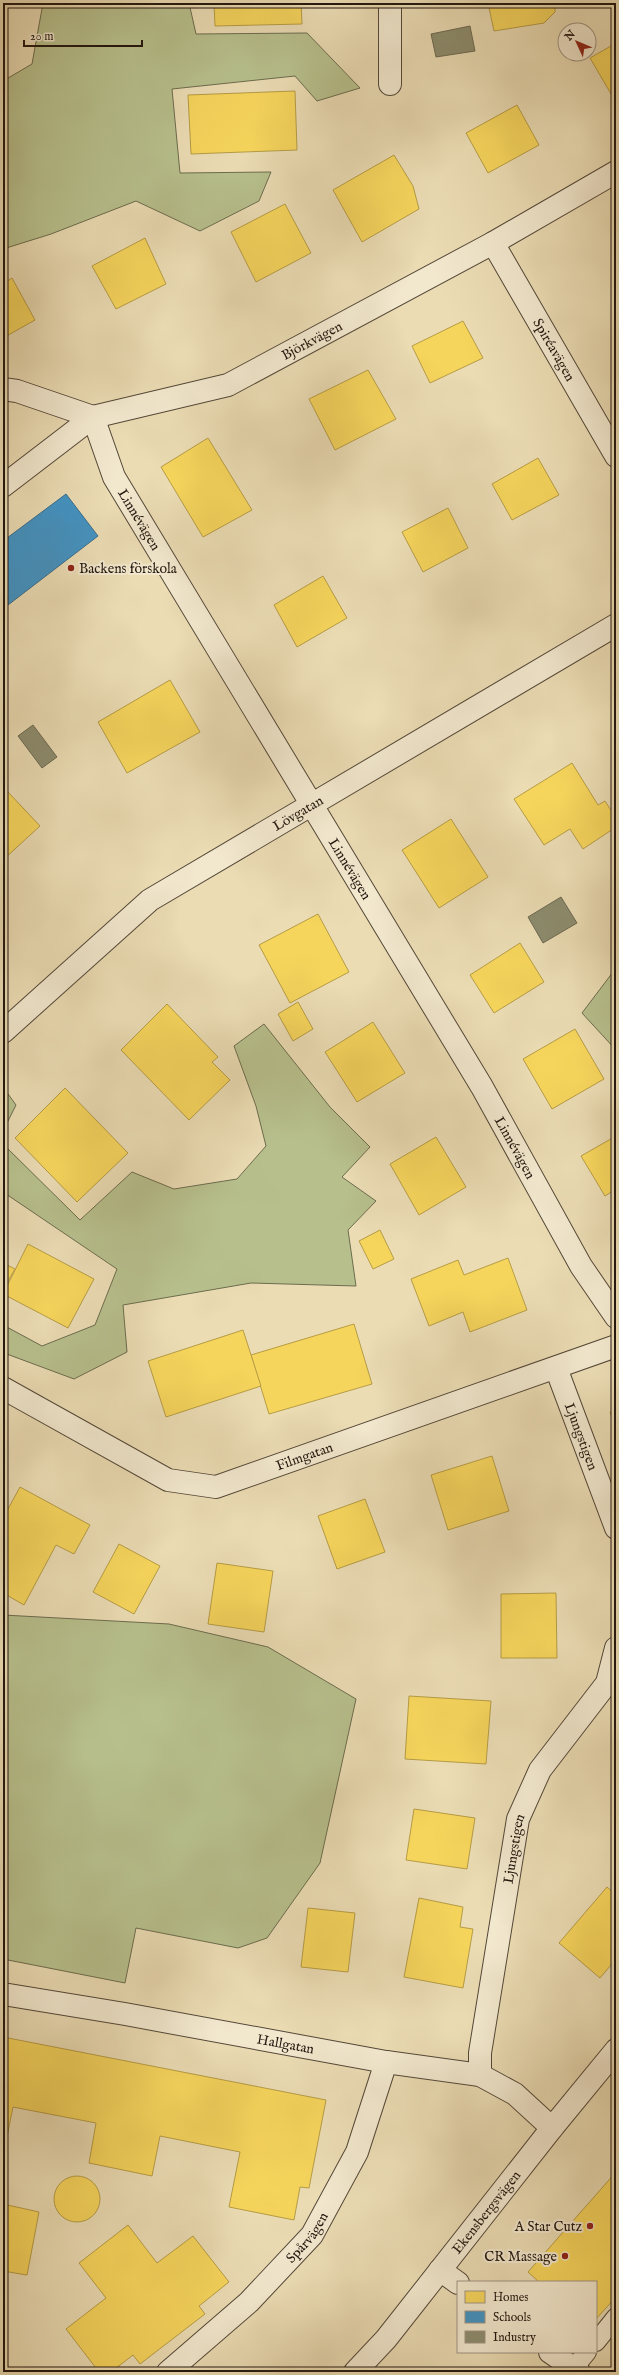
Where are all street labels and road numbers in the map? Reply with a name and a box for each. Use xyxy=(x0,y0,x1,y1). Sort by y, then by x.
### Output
street label: Spiréavägen xyxy=(528,315,579,385)
street label: Björkvägen xyxy=(279,317,346,365)
street label: Linnévägen xyxy=(113,486,164,554)
street label: Lövgatan xyxy=(270,792,327,836)
street label: Linnévägen xyxy=(324,835,375,904)
street label: Linnévägen xyxy=(490,1113,539,1183)
street label: Ljungstigen xyxy=(560,1400,602,1473)
street label: Filmgatan xyxy=(274,1438,336,1475)
street label: Ljungstigen xyxy=(500,1810,529,1885)
street label: Hallgatan xyxy=(255,2030,316,2059)
street label: Ekensbergsvägen xyxy=(448,2167,526,2258)
street label: Spårvägen xyxy=(282,2209,333,2267)

